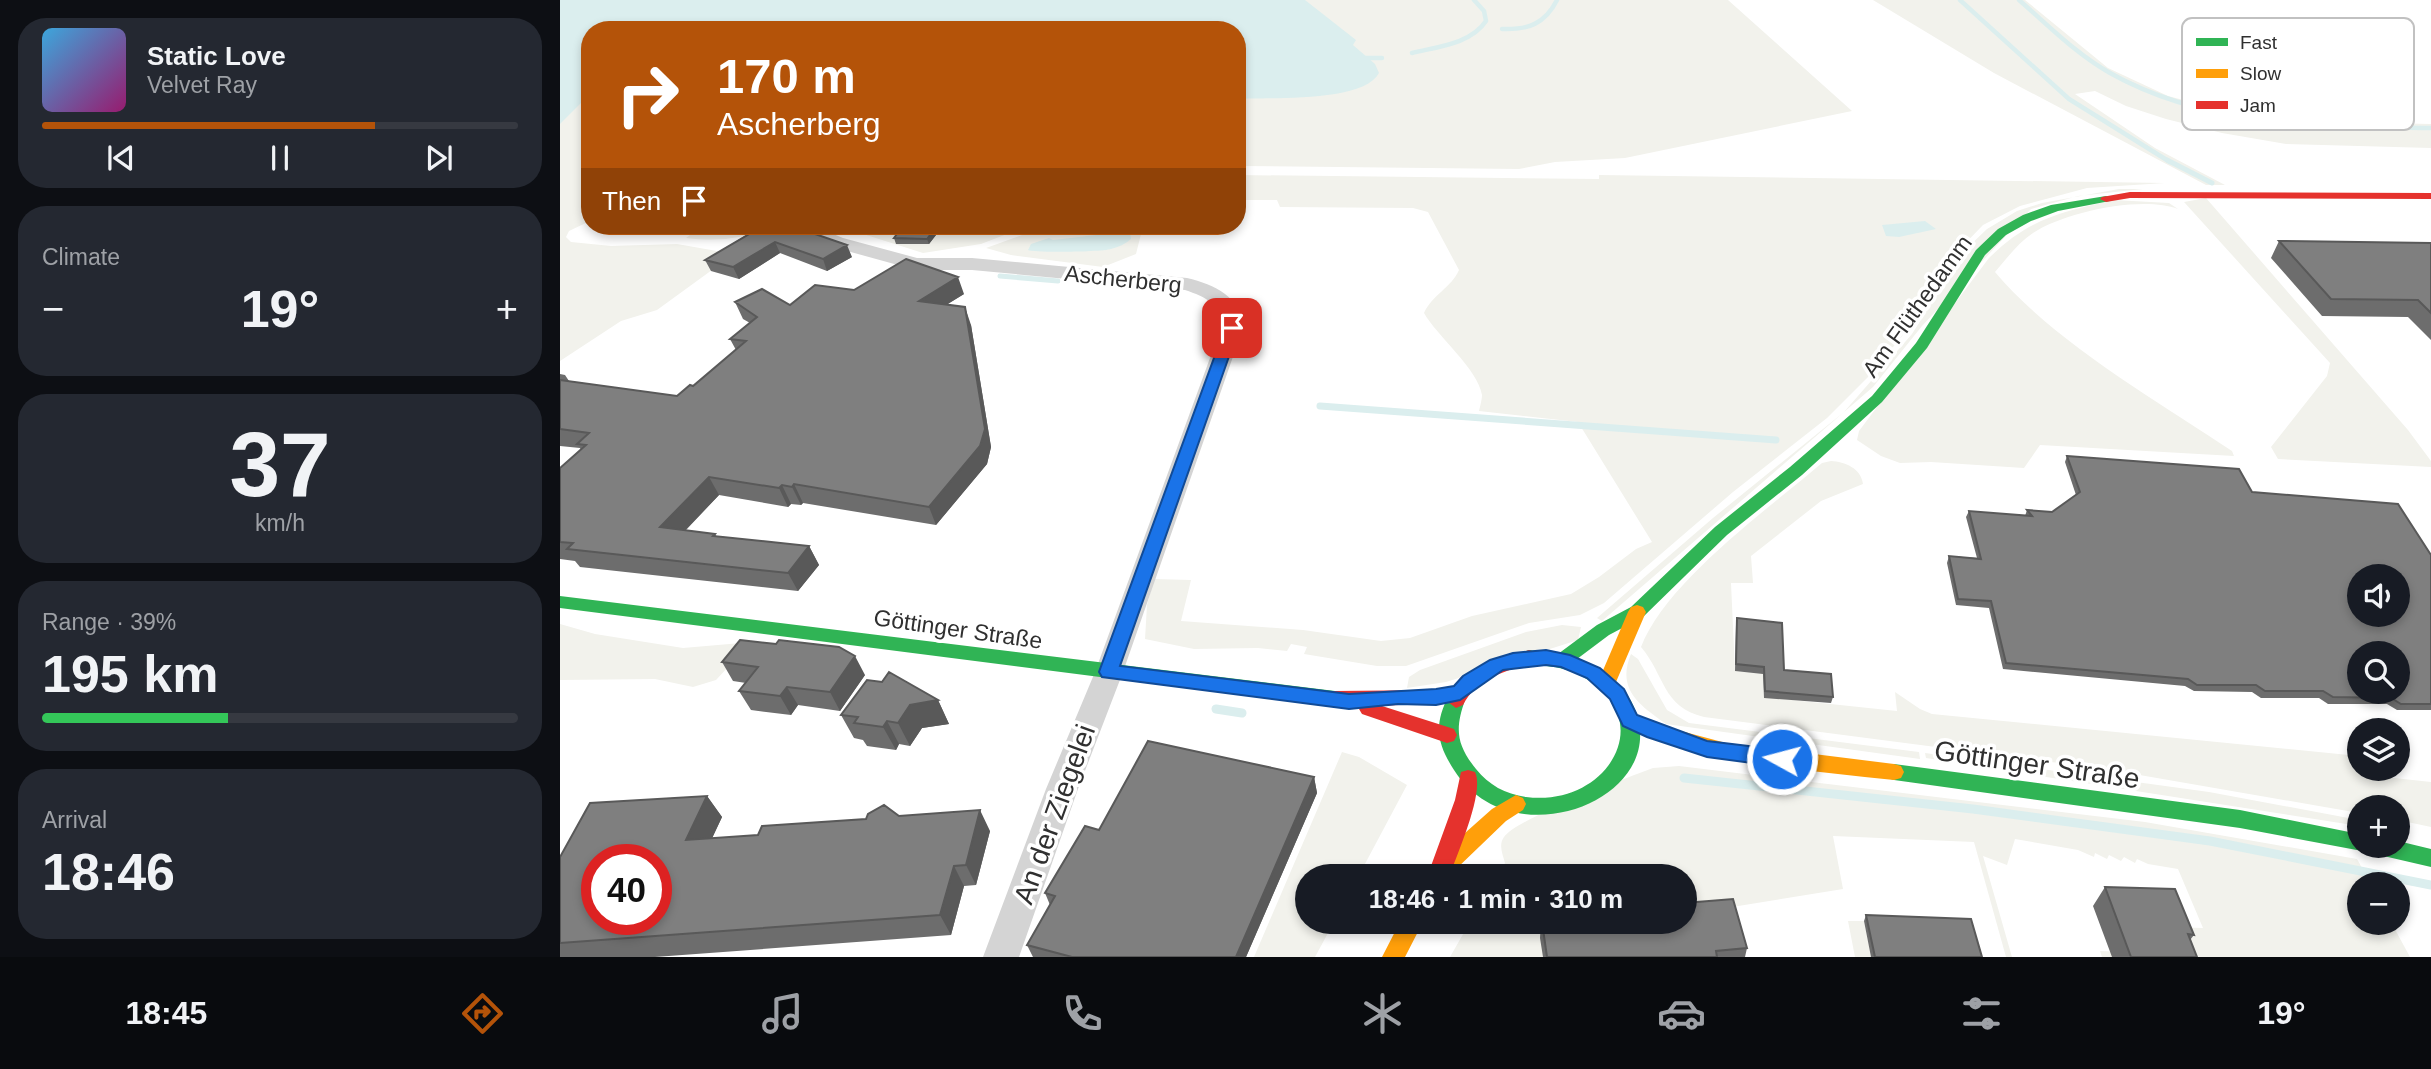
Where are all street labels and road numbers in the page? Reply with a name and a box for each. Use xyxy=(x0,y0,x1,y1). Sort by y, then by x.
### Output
street label: Am Flüthedamm xyxy=(1857,230,1977,382)
street label: Ascherberg xyxy=(1063,260,1183,298)
street label: Göttinger Straße xyxy=(872,604,1044,654)
street label: An der Ziegelei xyxy=(1008,720,1101,908)
street label: Göttinger Straße xyxy=(1932,735,2142,794)

